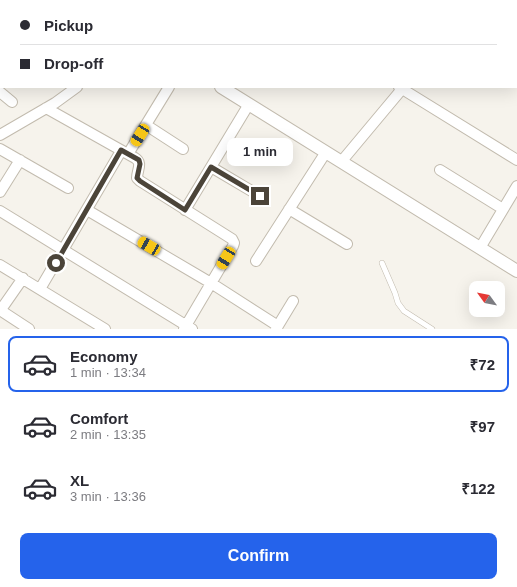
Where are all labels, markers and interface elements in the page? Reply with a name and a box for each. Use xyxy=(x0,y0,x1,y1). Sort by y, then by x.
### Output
text: Pickup xyxy=(44,17,93,34)
text: Drop-off xyxy=(44,55,103,72)
car xyxy=(129,122,151,148)
callout: 1 min xyxy=(227,138,293,166)
text: 1 min xyxy=(243,144,277,159)
route end xyxy=(251,187,269,205)
car xyxy=(136,235,162,257)
car xyxy=(215,245,237,271)
route start xyxy=(47,254,65,272)
north arrow xyxy=(469,281,505,317)
map controls xyxy=(469,281,505,317)
icon: car xyxy=(22,346,58,382)
text: Economy xyxy=(70,348,138,365)
text: ₹72 xyxy=(470,356,495,373)
text: 1 min · 13:34 xyxy=(70,365,146,380)
icon: car xyxy=(22,408,58,444)
text: Comfort xyxy=(70,410,128,427)
text: ₹97 xyxy=(470,418,495,435)
text: 2 min · 13:35 xyxy=(70,427,146,442)
icon: car xyxy=(22,470,58,506)
text: XL xyxy=(70,472,89,489)
text: ₹122 xyxy=(461,480,495,497)
text: 3 min · 13:36 xyxy=(70,489,146,504)
button: Confirm xyxy=(20,533,497,579)

